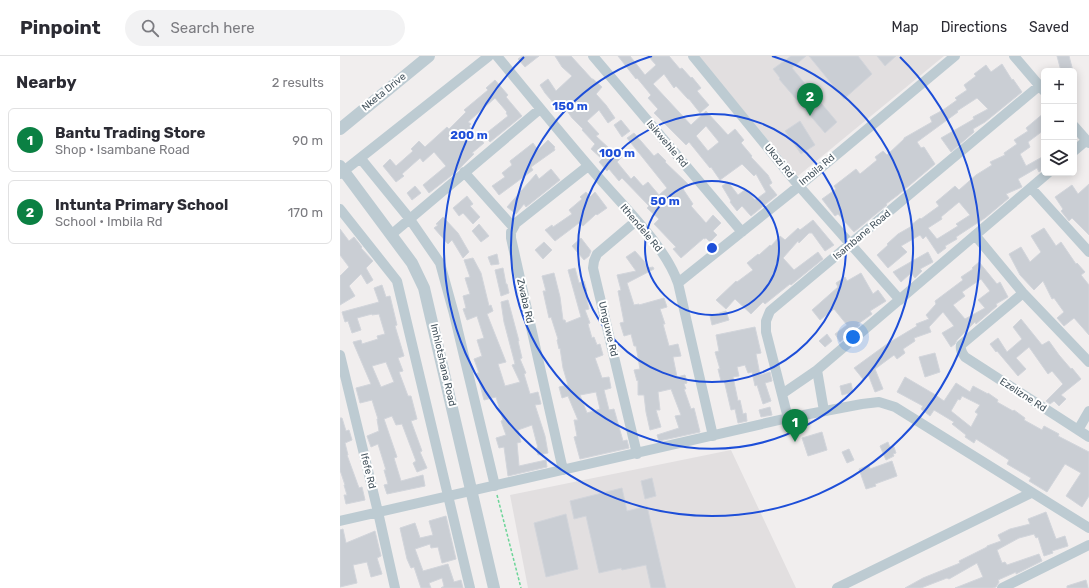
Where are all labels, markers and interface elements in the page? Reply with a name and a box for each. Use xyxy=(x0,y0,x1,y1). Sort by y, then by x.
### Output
search box xyxy=(125,10,405,46)
text: Pinpoint xyxy=(20,16,101,39)
icon: search xyxy=(139,17,161,39)
text: Search here xyxy=(171,19,255,37)
text: Map xyxy=(892,19,919,36)
text: Directions xyxy=(941,19,1007,36)
text: Saved xyxy=(1029,19,1069,36)
map controls xyxy=(1041,68,1077,176)
button: + xyxy=(1041,68,1077,104)
street label: Nketa Drive xyxy=(359,70,409,113)
text: Nearby xyxy=(16,72,77,92)
text: 2 results xyxy=(272,75,324,90)
pin: 2 xyxy=(797,83,823,116)
text: 150 m xyxy=(552,99,588,113)
button: − xyxy=(1041,104,1077,140)
street label: Isikwehle Rd xyxy=(644,118,690,170)
text: Bantu Trading Store xyxy=(55,124,206,142)
text: 200 m xyxy=(450,128,488,142)
text: 1 xyxy=(27,133,33,148)
text: 90 m xyxy=(292,133,323,148)
button: layers xyxy=(1041,140,1077,176)
text: Shop · Isambane Road xyxy=(55,142,190,157)
street label: Ukozi Rd xyxy=(762,142,796,180)
text: 100 m xyxy=(599,146,635,160)
street label: Imbila Rd xyxy=(797,152,837,188)
text: 50 m xyxy=(650,194,680,208)
text: Intunta Primary School xyxy=(55,196,228,214)
street label: Ithendele Rd xyxy=(617,202,665,254)
text: 2 xyxy=(26,205,34,220)
text: 170 m xyxy=(288,205,323,220)
street label: Isambane Road xyxy=(831,207,893,263)
text: School · Imbila Rd xyxy=(55,214,163,229)
centre of rings xyxy=(705,241,719,255)
street label: Zwaba Rd xyxy=(514,277,536,325)
street label: Umguwe Rd xyxy=(596,300,620,358)
street label: Imhlotshana Road xyxy=(428,323,458,407)
your location xyxy=(843,327,863,347)
street label: Ezelizne Rd xyxy=(997,375,1049,415)
pin: 1 xyxy=(782,409,808,442)
street label: Ifefe Rd xyxy=(358,452,378,490)

